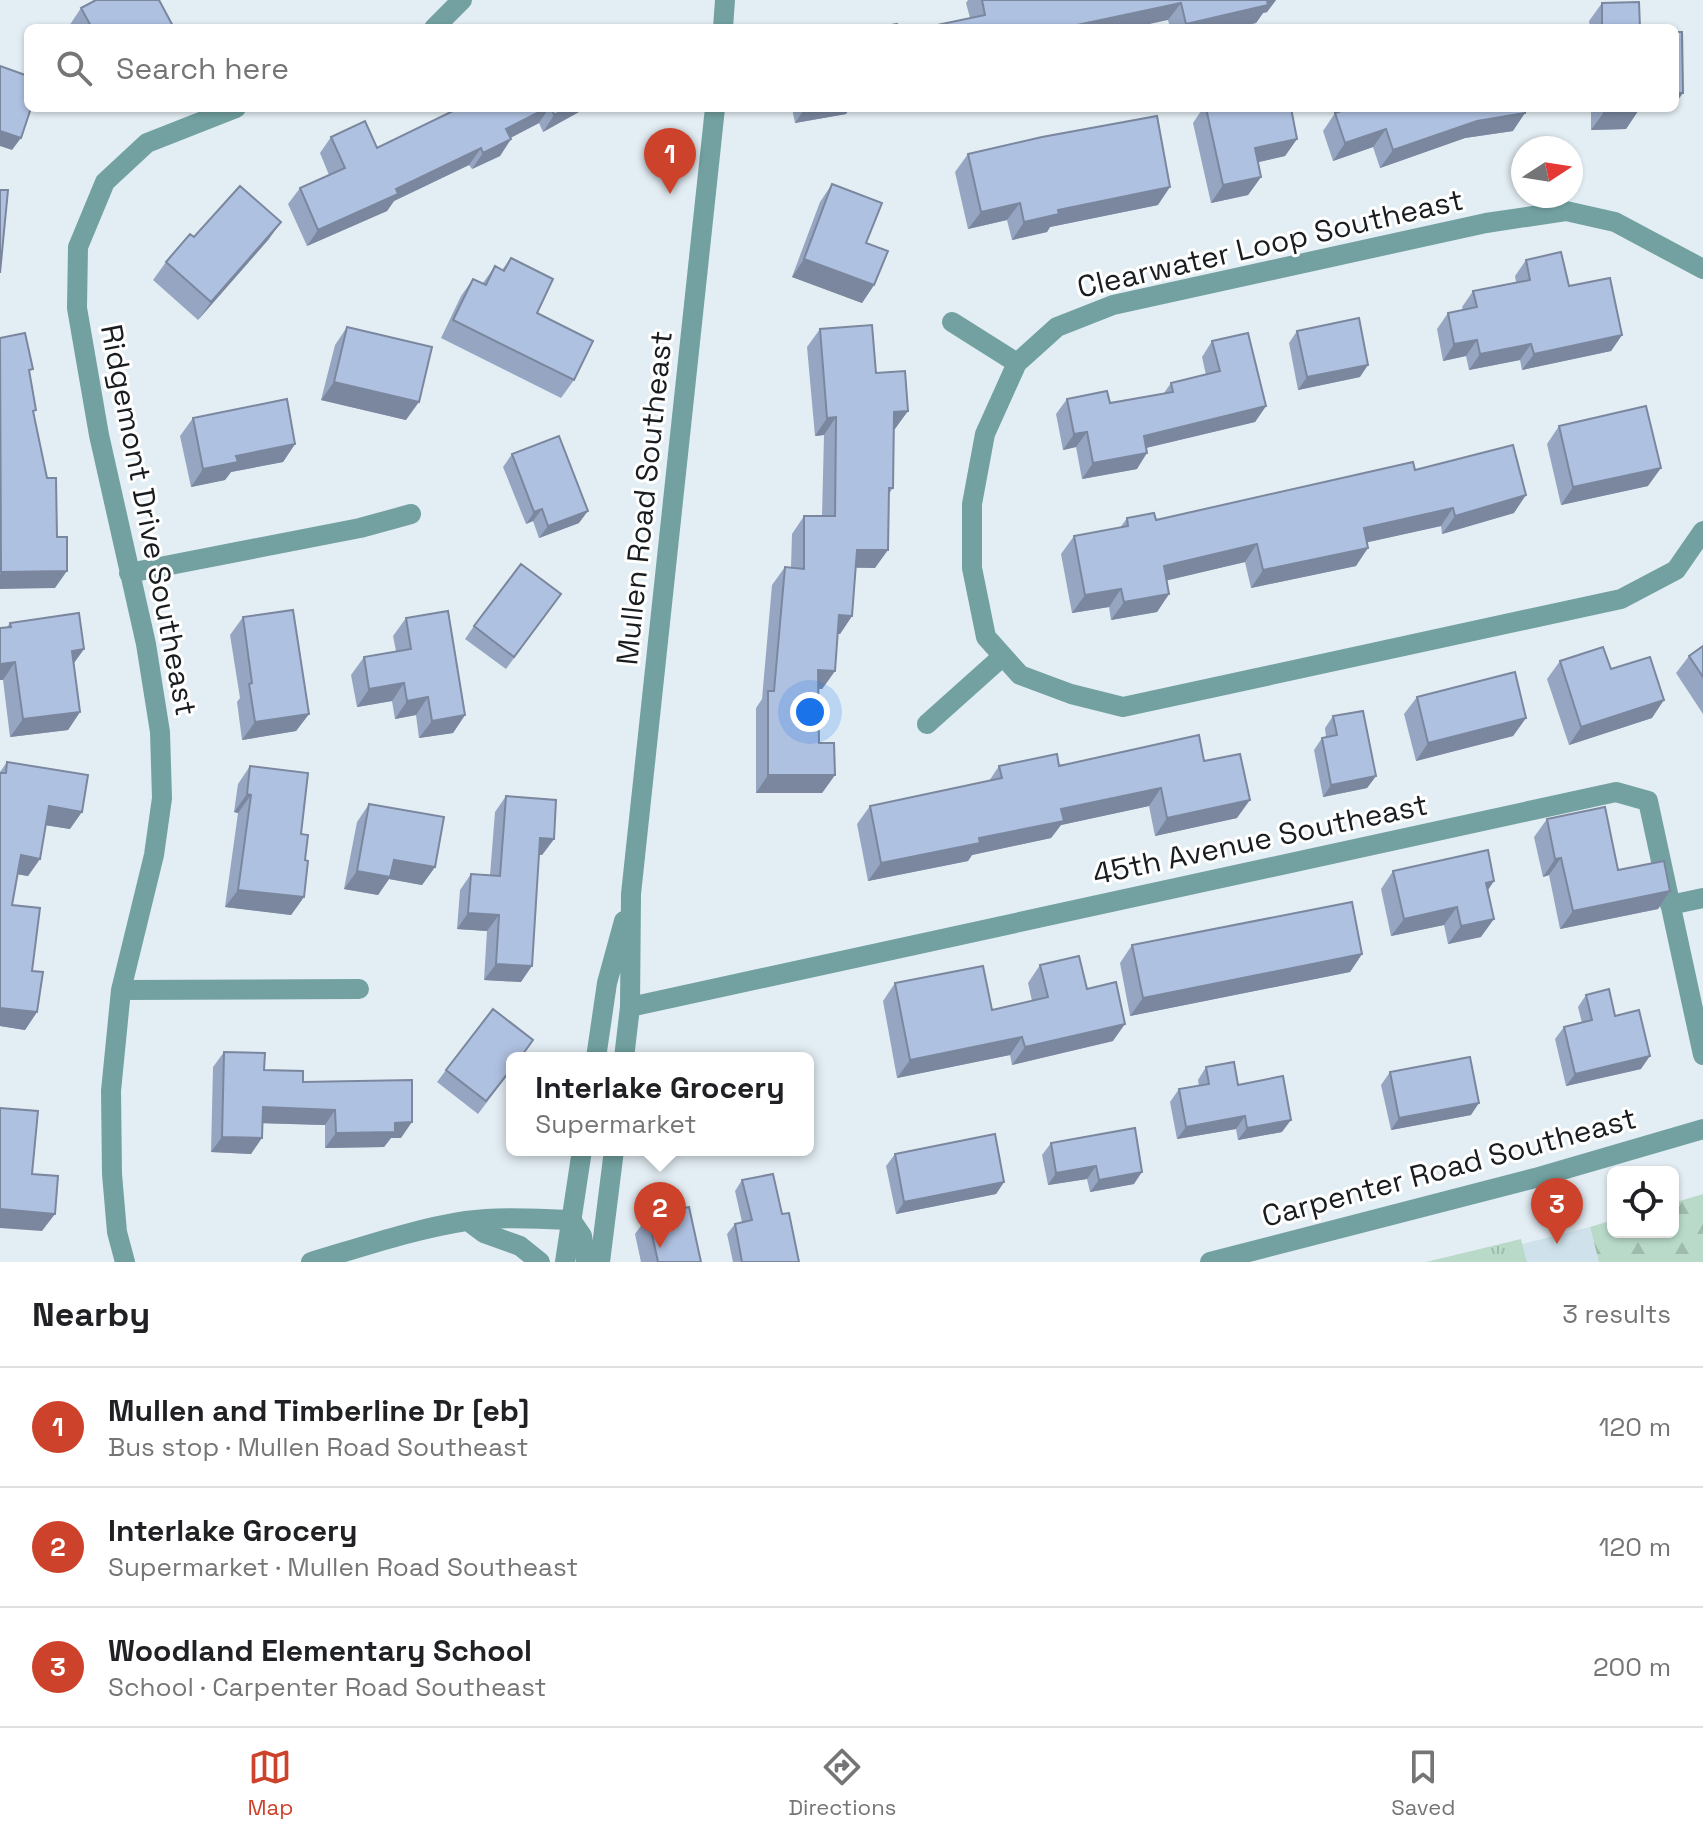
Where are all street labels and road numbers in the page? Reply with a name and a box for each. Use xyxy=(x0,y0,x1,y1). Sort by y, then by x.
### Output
street label: Clearwater Loop Southeast xyxy=(1073,180,1467,306)
street label: Ridgemont Drive Southeast xyxy=(92,321,206,719)
street label: Mullen Road Southeast xyxy=(607,329,681,667)
street label: 45th Avenue Southeast xyxy=(1089,784,1431,894)
street label: Carpenter Road Southeast xyxy=(1258,1098,1640,1236)

